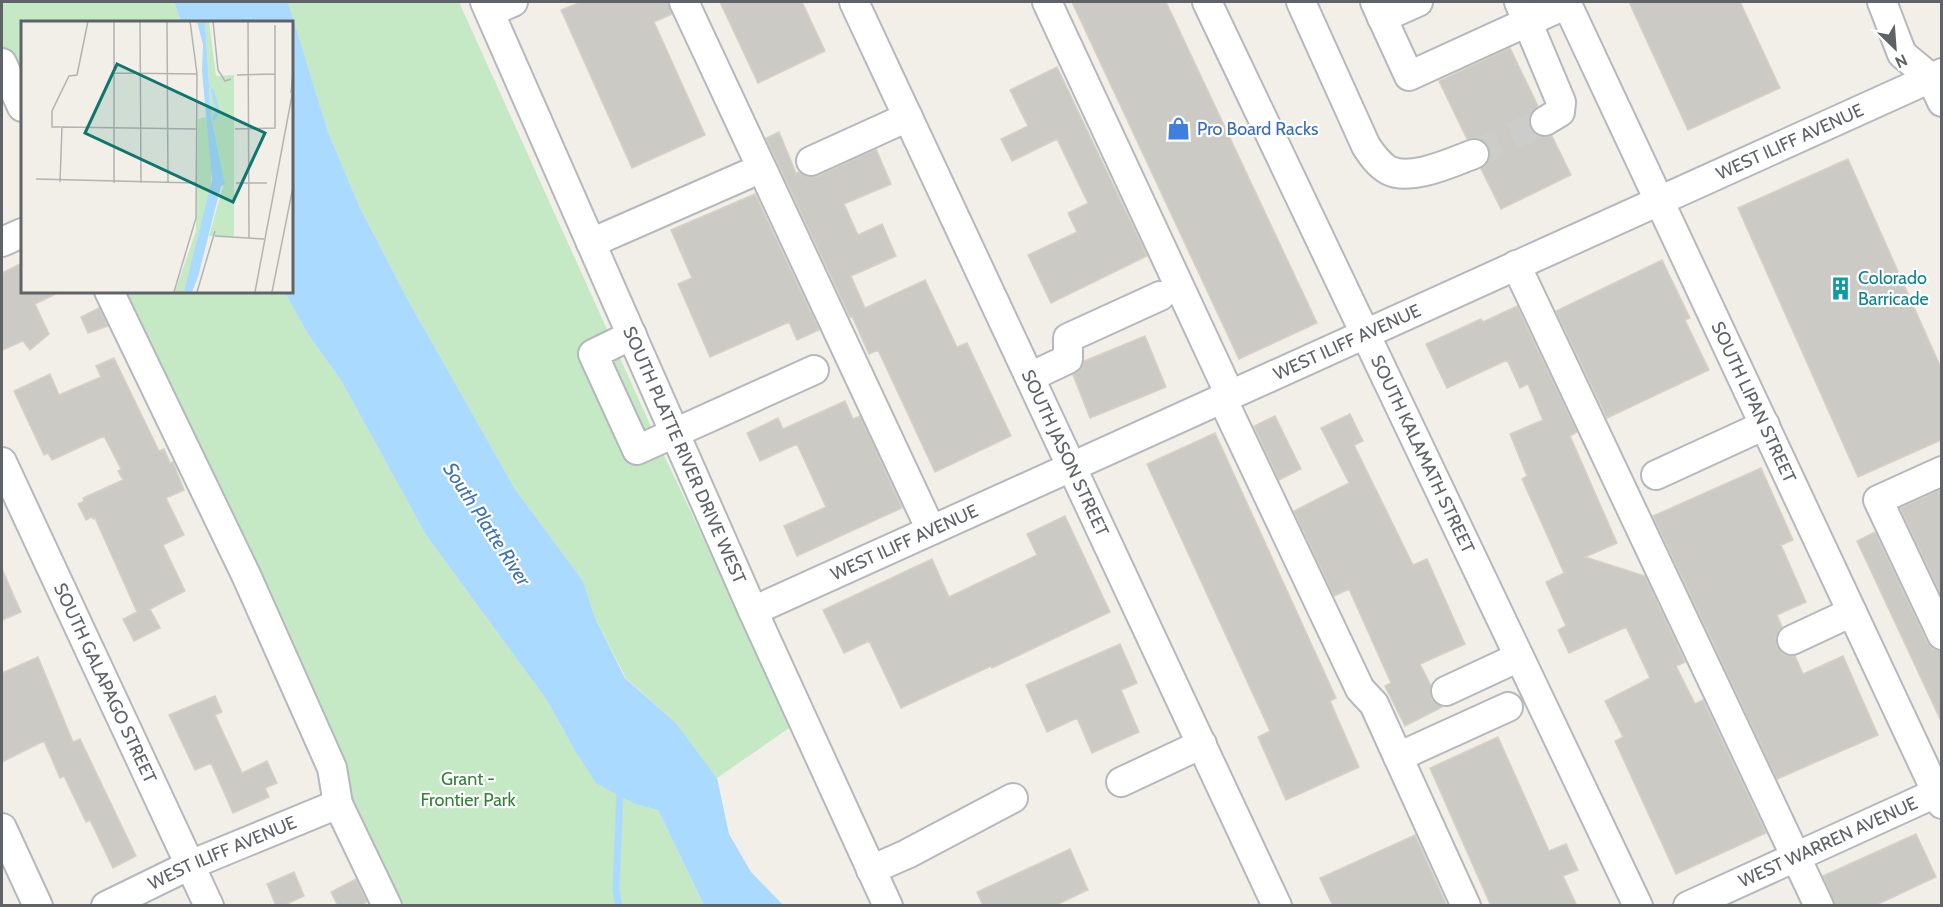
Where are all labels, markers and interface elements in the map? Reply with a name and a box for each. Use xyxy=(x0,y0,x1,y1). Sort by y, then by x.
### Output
north arrow xyxy=(1865,18,1925,78)
inset map xyxy=(21,21,292,292)
text: N xyxy=(1892,50,1910,72)
street label: WEST ILIFF AVENUE xyxy=(1713,99,1867,185)
shop icon: Pro Board Racks xyxy=(1166,116,1192,142)
place label: Pro Board Racks xyxy=(1197,118,1318,140)
place label: Colorado Barricade xyxy=(1858,267,1929,310)
building icon: Colorado Barricade xyxy=(1827,275,1853,301)
street label: WEST ILIFF AVENUE xyxy=(1270,299,1424,385)
street label: SOUTH LIPAN STREET xyxy=(1706,318,1801,487)
street label: SOUTH PLATTE RIVER DRIVE WEST xyxy=(618,323,751,587)
street label: SOUTH KALAMATH STREET xyxy=(1366,352,1479,557)
street label: SOUTH JASON STREET xyxy=(1017,366,1114,540)
water label: South Platte River xyxy=(438,458,536,591)
street label: WEST ILIFF AVENUE xyxy=(827,500,981,585)
street label: SOUTH GALAPAGO STREET xyxy=(49,580,161,787)
park label: Grant - Frontier Park xyxy=(420,768,517,811)
street label: WEST WARREN AVENUE xyxy=(1735,792,1921,892)
street label: WEST ILIFF AVENUE xyxy=(145,811,300,895)

